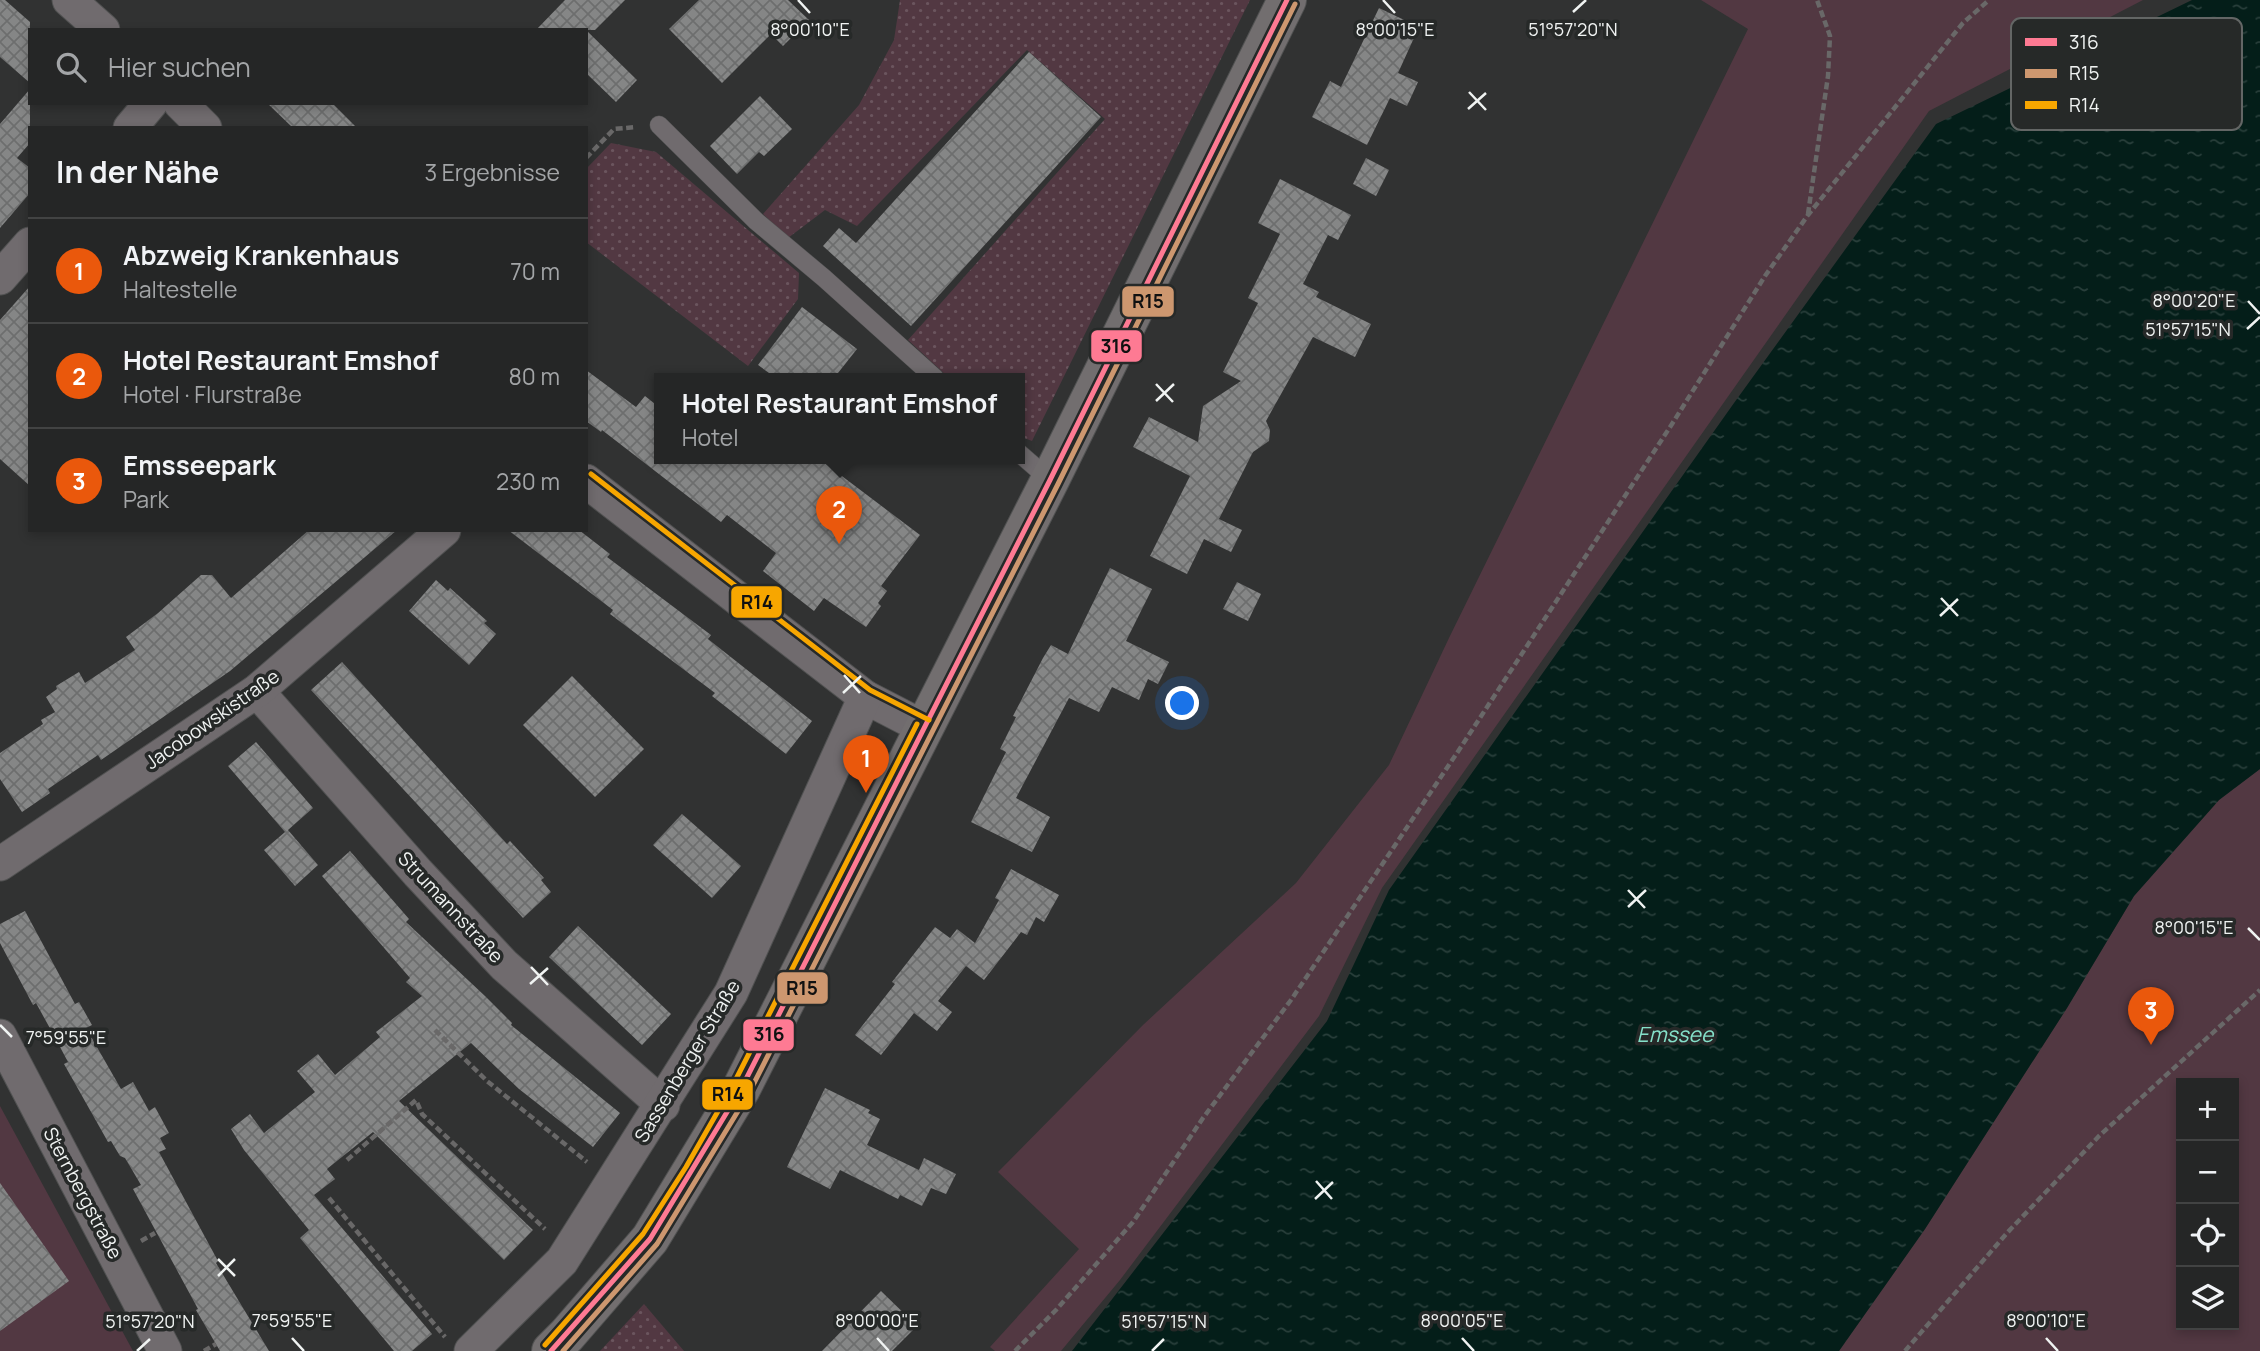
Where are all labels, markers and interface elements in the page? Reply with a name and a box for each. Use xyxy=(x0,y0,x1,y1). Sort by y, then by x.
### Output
text: 8°00'10"E xyxy=(770,17,850,41)
text: 8°00'15"E xyxy=(1355,17,1435,41)
text: 51°57'20"N xyxy=(1528,17,1618,41)
legend xyxy=(2011,18,2242,130)
search box xyxy=(28,28,588,105)
text: 316 xyxy=(2069,29,2099,55)
icon: search xyxy=(52,48,90,86)
text: Hier suchen xyxy=(108,49,251,85)
text: R15 xyxy=(2069,60,2099,86)
text: R14 xyxy=(2069,92,2100,118)
text: In der Nähe xyxy=(56,151,219,192)
text: 3 Ergebnisse xyxy=(424,156,560,188)
text: Abzweig Krankenhaus xyxy=(123,237,399,273)
text: 1 xyxy=(74,255,84,287)
text: 70 m xyxy=(510,255,560,287)
text: Haltestelle xyxy=(123,273,238,305)
line badge: R15 xyxy=(1121,285,1175,318)
text: R15 xyxy=(1132,288,1164,314)
text: 8°00'20"E xyxy=(2153,288,2235,312)
text: 51°57'15"N xyxy=(2145,317,2231,341)
line badge: 316 xyxy=(1090,329,1143,363)
text: 316 xyxy=(1100,333,1132,359)
text: Hotel Restaurant Emshof xyxy=(123,342,438,378)
text: 2 xyxy=(72,360,86,392)
text: 80 m xyxy=(509,360,560,392)
popup xyxy=(654,373,1025,464)
text: Hotel · Flurstraße xyxy=(123,378,302,410)
text: Hotel Restaurant Emshof xyxy=(682,385,997,421)
text: Hotel xyxy=(682,421,739,453)
text: Emsseepark xyxy=(123,447,276,483)
text: 3 xyxy=(72,465,86,497)
text: 230 m xyxy=(496,465,560,497)
text: Park xyxy=(123,483,169,515)
pin: 2 xyxy=(816,486,862,544)
line badge: R14 xyxy=(730,585,783,619)
text: R14 xyxy=(741,589,773,615)
street label: Jacobowskistraße xyxy=(140,663,284,775)
your location xyxy=(1165,686,1199,720)
pin: 1 xyxy=(843,735,889,793)
street label: Strumannstraße xyxy=(392,846,510,968)
text: 8°00'15"E xyxy=(2154,915,2234,939)
line badge: R15 xyxy=(776,971,829,1005)
street label: Sassenberger Straße xyxy=(628,975,746,1147)
text: R15 xyxy=(786,975,818,1001)
pin: 3 xyxy=(2128,987,2174,1045)
line badge: 316 xyxy=(742,1018,795,1052)
water label: Emssee xyxy=(1637,1020,1715,1048)
text: 316 xyxy=(753,1021,785,1047)
text: 7°59'55"E xyxy=(26,1025,106,1049)
line badge: R14 xyxy=(701,1078,754,1111)
map controls xyxy=(2176,1078,2239,1330)
button: + xyxy=(2176,1078,2239,1141)
text: R14 xyxy=(712,1081,744,1107)
street label: Sternbergstraße xyxy=(37,1123,129,1263)
button: − xyxy=(2176,1141,2239,1204)
button: locate xyxy=(2176,1204,2239,1267)
button: layers xyxy=(2176,1267,2239,1330)
text: 7°59'55"E xyxy=(252,1308,332,1332)
text: 8°00'00"E xyxy=(835,1308,919,1332)
text: 8°00'05"E xyxy=(1420,1308,1504,1332)
text: 8°00'10"E xyxy=(2006,1308,2086,1332)
text: 51°57'20"N xyxy=(105,1309,195,1333)
text: 51°57'15"N xyxy=(1121,1309,1207,1333)

